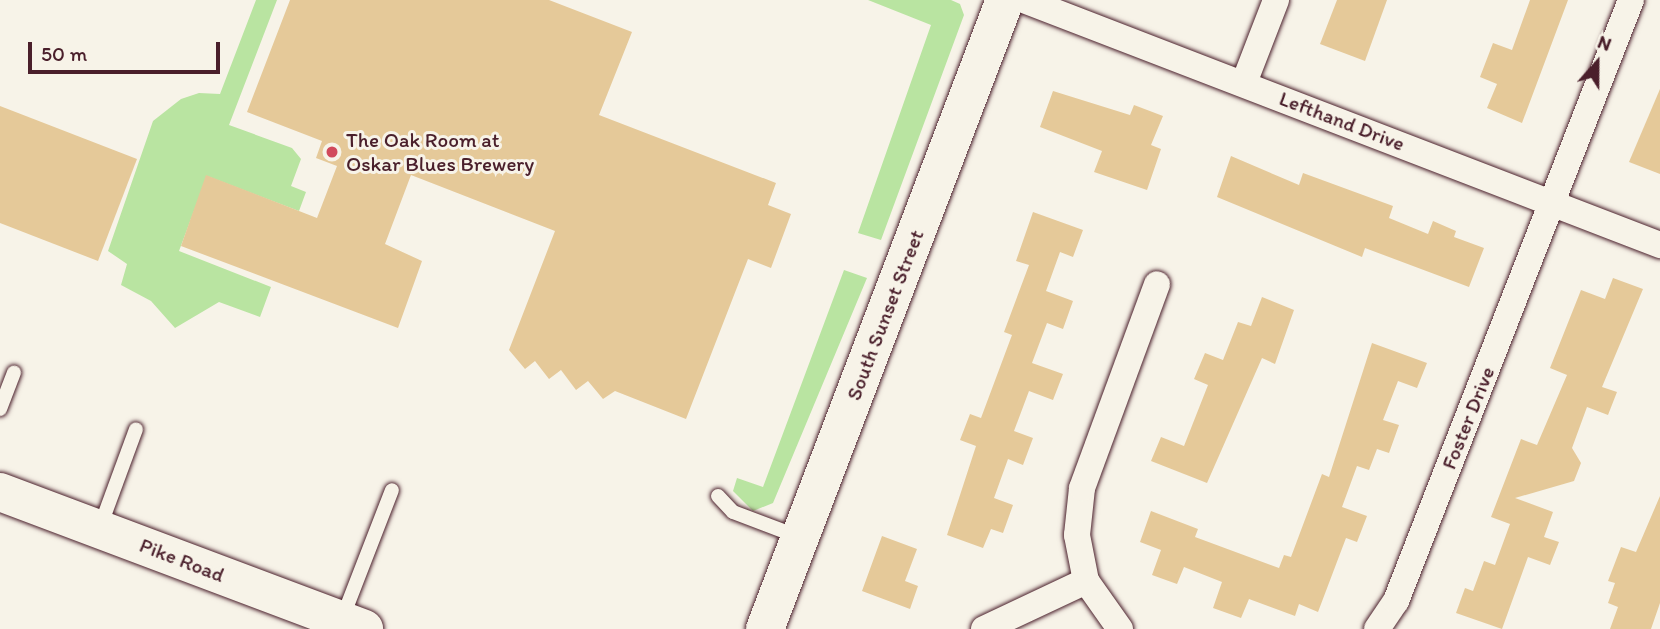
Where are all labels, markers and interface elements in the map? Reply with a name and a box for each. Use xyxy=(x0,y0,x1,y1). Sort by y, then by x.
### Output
scale bar xyxy=(32,28,224,72)
north arrow xyxy=(1562,28,1632,98)
text: N xyxy=(1595,30,1615,56)
text: 50 m xyxy=(41,41,87,66)
street label: Lefthand Drive xyxy=(1276,86,1408,156)
place label: The Oak Room at Oskar Blues Brewery xyxy=(346,127,535,177)
marker: The Oak Room at Oskar Blues Brewery xyxy=(324,144,340,160)
street label: South Sunset Street xyxy=(841,226,929,404)
street label: Foster Drive xyxy=(1436,363,1500,473)
street label: Pike Road xyxy=(136,532,228,588)

